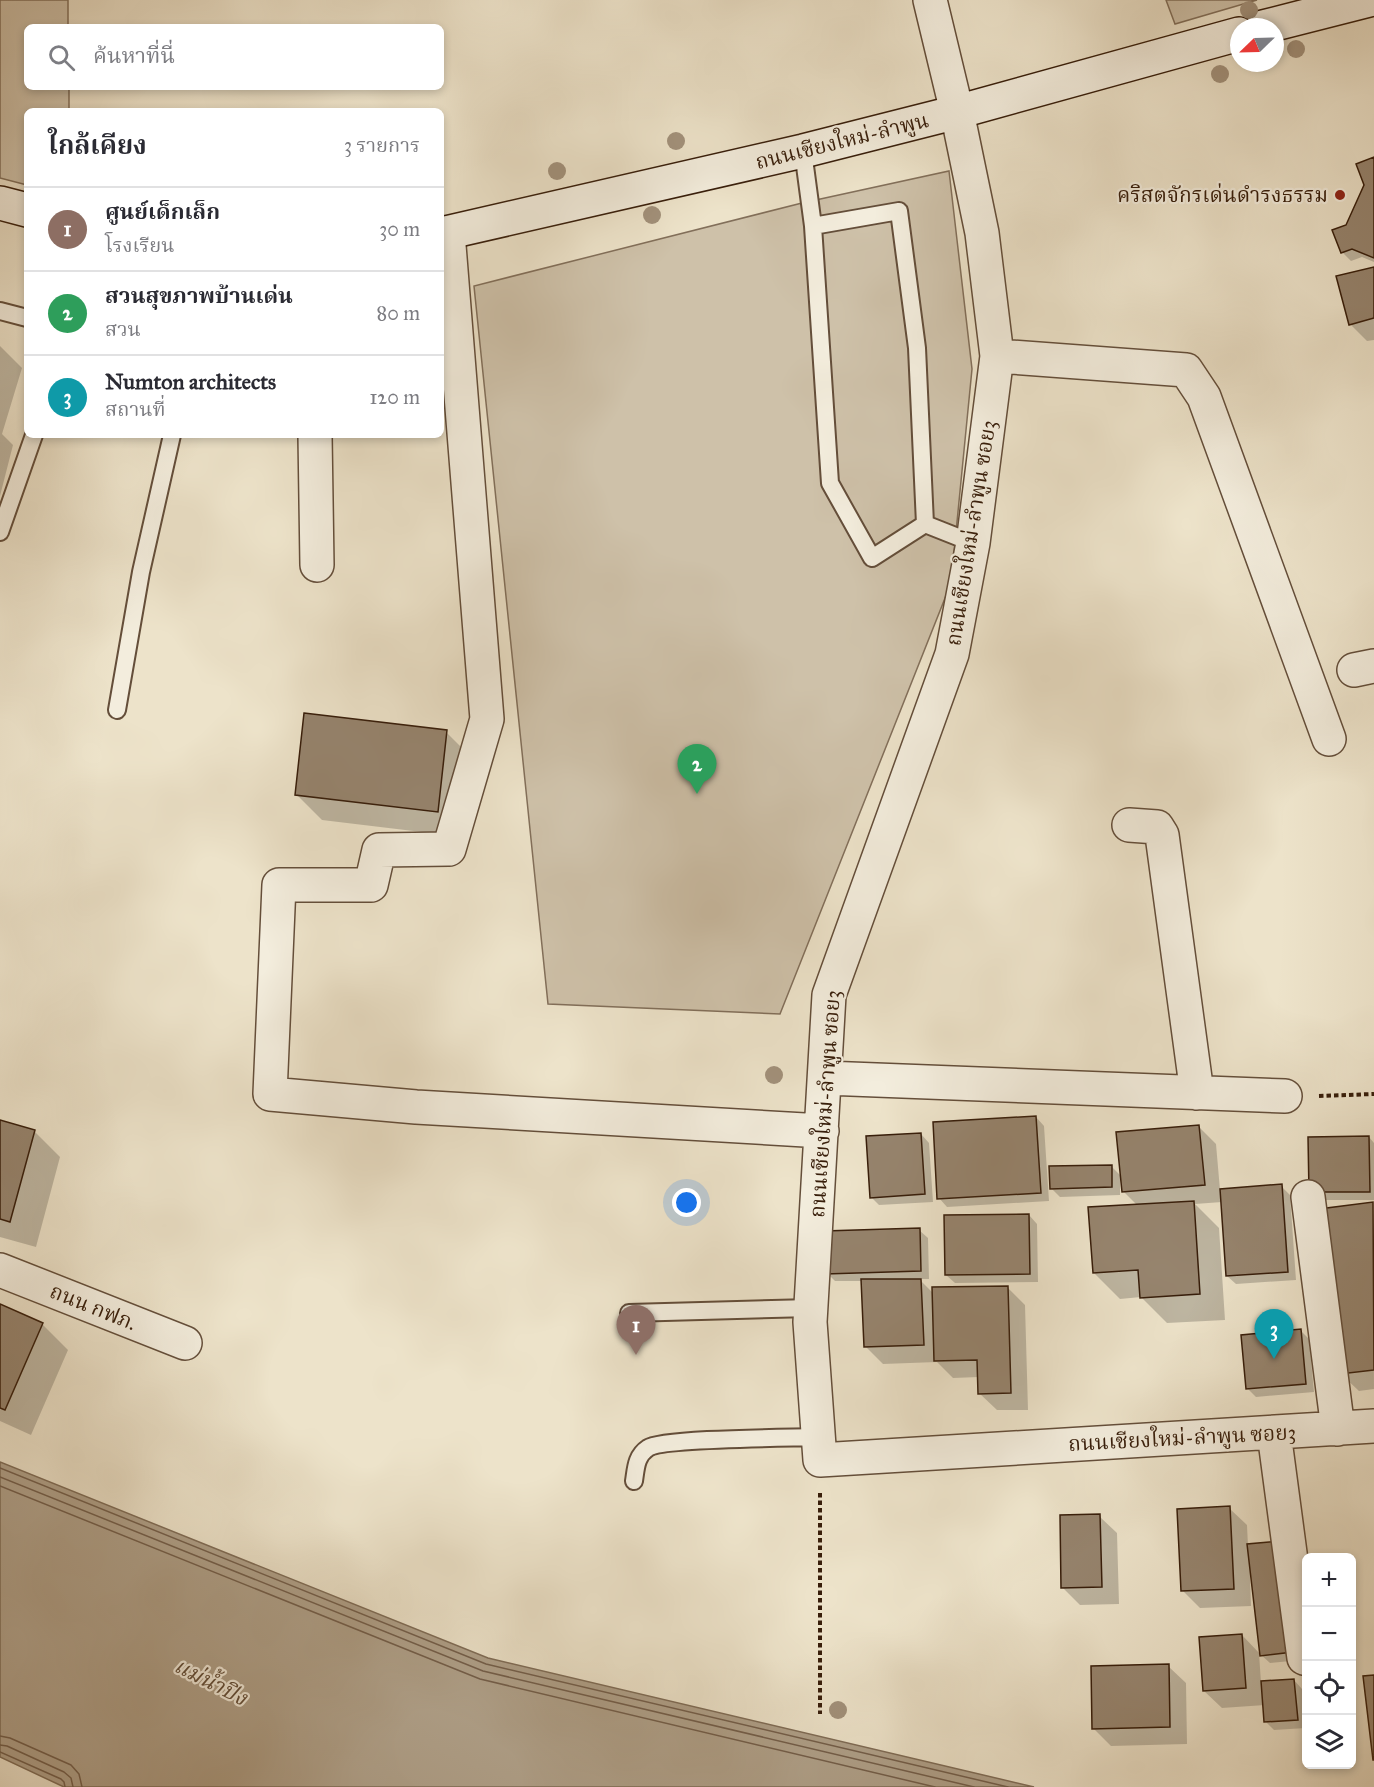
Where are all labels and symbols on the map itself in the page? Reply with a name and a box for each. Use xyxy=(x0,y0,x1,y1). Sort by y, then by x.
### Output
north arrow xyxy=(1230,18,1284,72)
street label: ถนนเชียงใหม่-ลำพูน xyxy=(752,105,932,175)
place label: คริสตจักรเด่นดำรงธรรม xyxy=(1117,182,1328,208)
marker: คริสตจักรเด่นดำรงธรรม xyxy=(1333,188,1347,202)
street label: ถนนเชียงใหม่-ลำพูน ซอย3 xyxy=(938,418,1002,648)
pin: 2 xyxy=(678,744,716,794)
street label: ถนนเชียงใหม่-ลำพูน ซอย3 xyxy=(802,989,846,1219)
your location xyxy=(672,1188,701,1217)
street label: ถนน กฟภ. xyxy=(46,1278,140,1336)
pin: 1 xyxy=(616,1306,656,1355)
pin: 3 xyxy=(1254,1310,1294,1359)
street label: ถนนเชียงใหม่-ลำพูน ซอย3 xyxy=(1067,1417,1297,1457)
water label: แม่น้ำปิง xyxy=(170,1649,254,1712)

